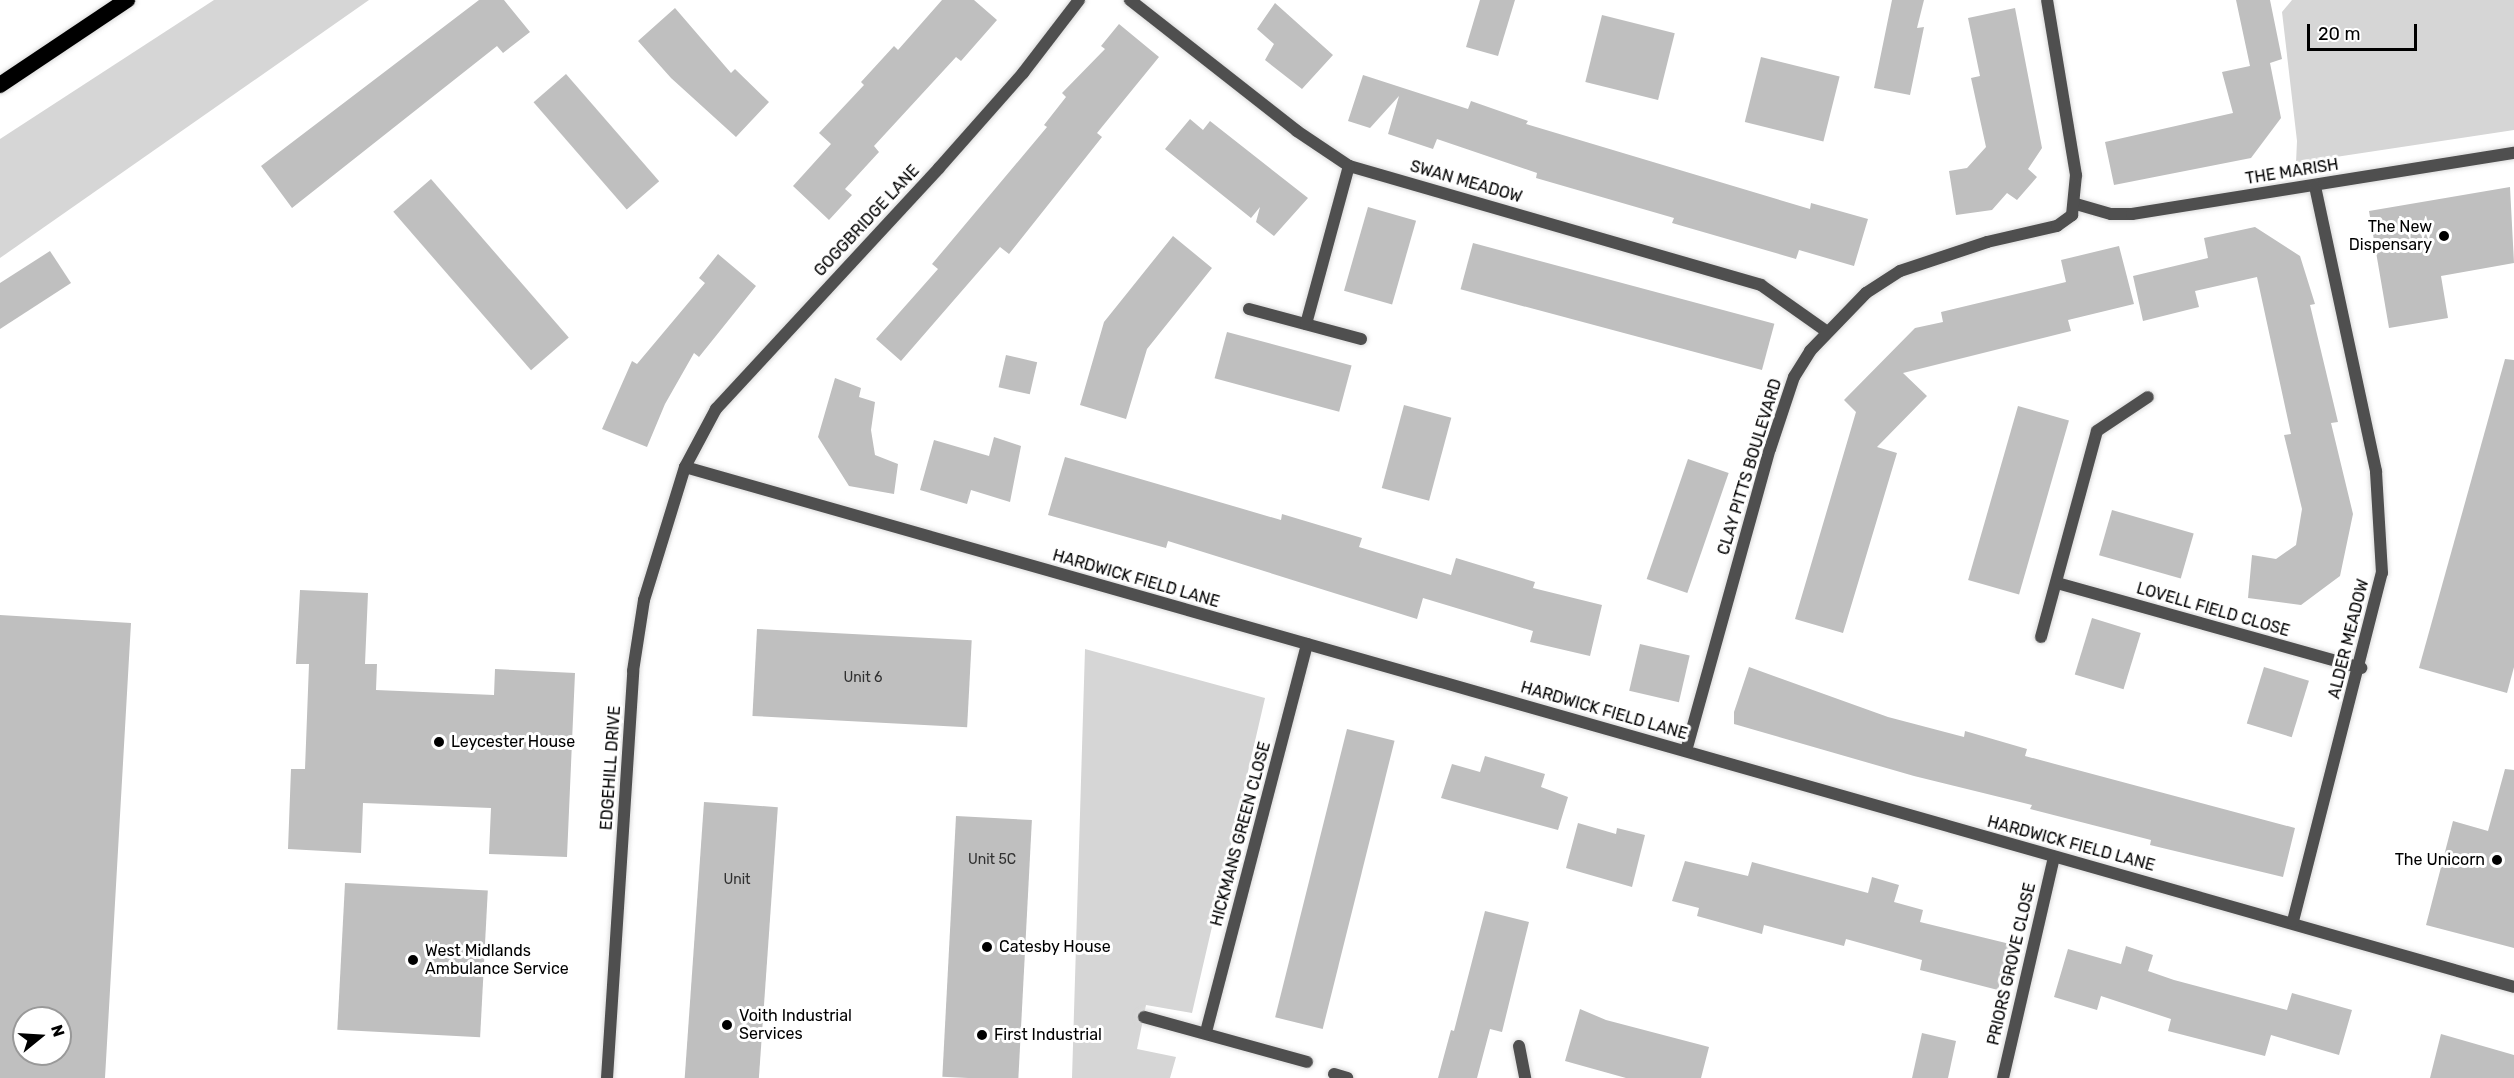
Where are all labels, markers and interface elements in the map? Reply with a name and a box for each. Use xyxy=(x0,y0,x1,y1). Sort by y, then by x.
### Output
scale bar xyxy=(2310,12,2420,50)
text: 20 m xyxy=(2318,23,2360,45)
street label: THE MARISH xyxy=(2244,155,2340,189)
street label: SWAN MEADOW xyxy=(1408,157,1524,207)
street label: GOGGBRIDGE LANE xyxy=(810,161,924,281)
place label: The New Dispensary xyxy=(2349,217,2432,255)
marker: The New Dispensary xyxy=(2437,229,2451,243)
street label: CLAY PITTS BOULEVARD xyxy=(1714,376,1786,558)
street label: HARDWICK FIELD LANE xyxy=(1050,546,1222,612)
street label: ALDER MEADOW xyxy=(2325,577,2373,701)
street label: LOVELL FIELD CLOSE xyxy=(2134,579,2292,641)
house number: Unit 6 xyxy=(843,670,883,686)
street label: HARDWICK FIELD LANE xyxy=(1518,678,1690,744)
street label: EDGEHILL DRIVE xyxy=(597,705,625,831)
place label: Leycester House xyxy=(451,732,576,752)
marker: Leycester House xyxy=(432,735,446,749)
street label: HICKMANS GREEN CLOSE xyxy=(1207,740,1275,928)
street label: HARDWICK FIELD LANE xyxy=(1985,812,2157,876)
place label: The Unicorn xyxy=(2395,850,2485,870)
house number: Unit 5C xyxy=(968,852,1016,868)
marker: The Unicorn xyxy=(2490,853,2504,867)
house number: Unit xyxy=(723,872,751,888)
street label: PRIORS GROVE CLOSE xyxy=(1984,881,2040,1047)
place label: Catesby House xyxy=(999,937,1111,957)
marker: Catesby House xyxy=(980,940,994,954)
place label: West Midlands Ambulance Service xyxy=(425,941,569,979)
marker: West Midlands Ambulance Service xyxy=(406,953,420,967)
north arrow xyxy=(12,1006,72,1066)
place label: Voith Industrial Services xyxy=(739,1006,852,1044)
marker: Voith Industrial Services xyxy=(720,1018,734,1032)
text: N xyxy=(47,1022,69,1039)
place label: First Industrial xyxy=(994,1025,1102,1045)
marker: First Industrial xyxy=(975,1028,989,1042)

